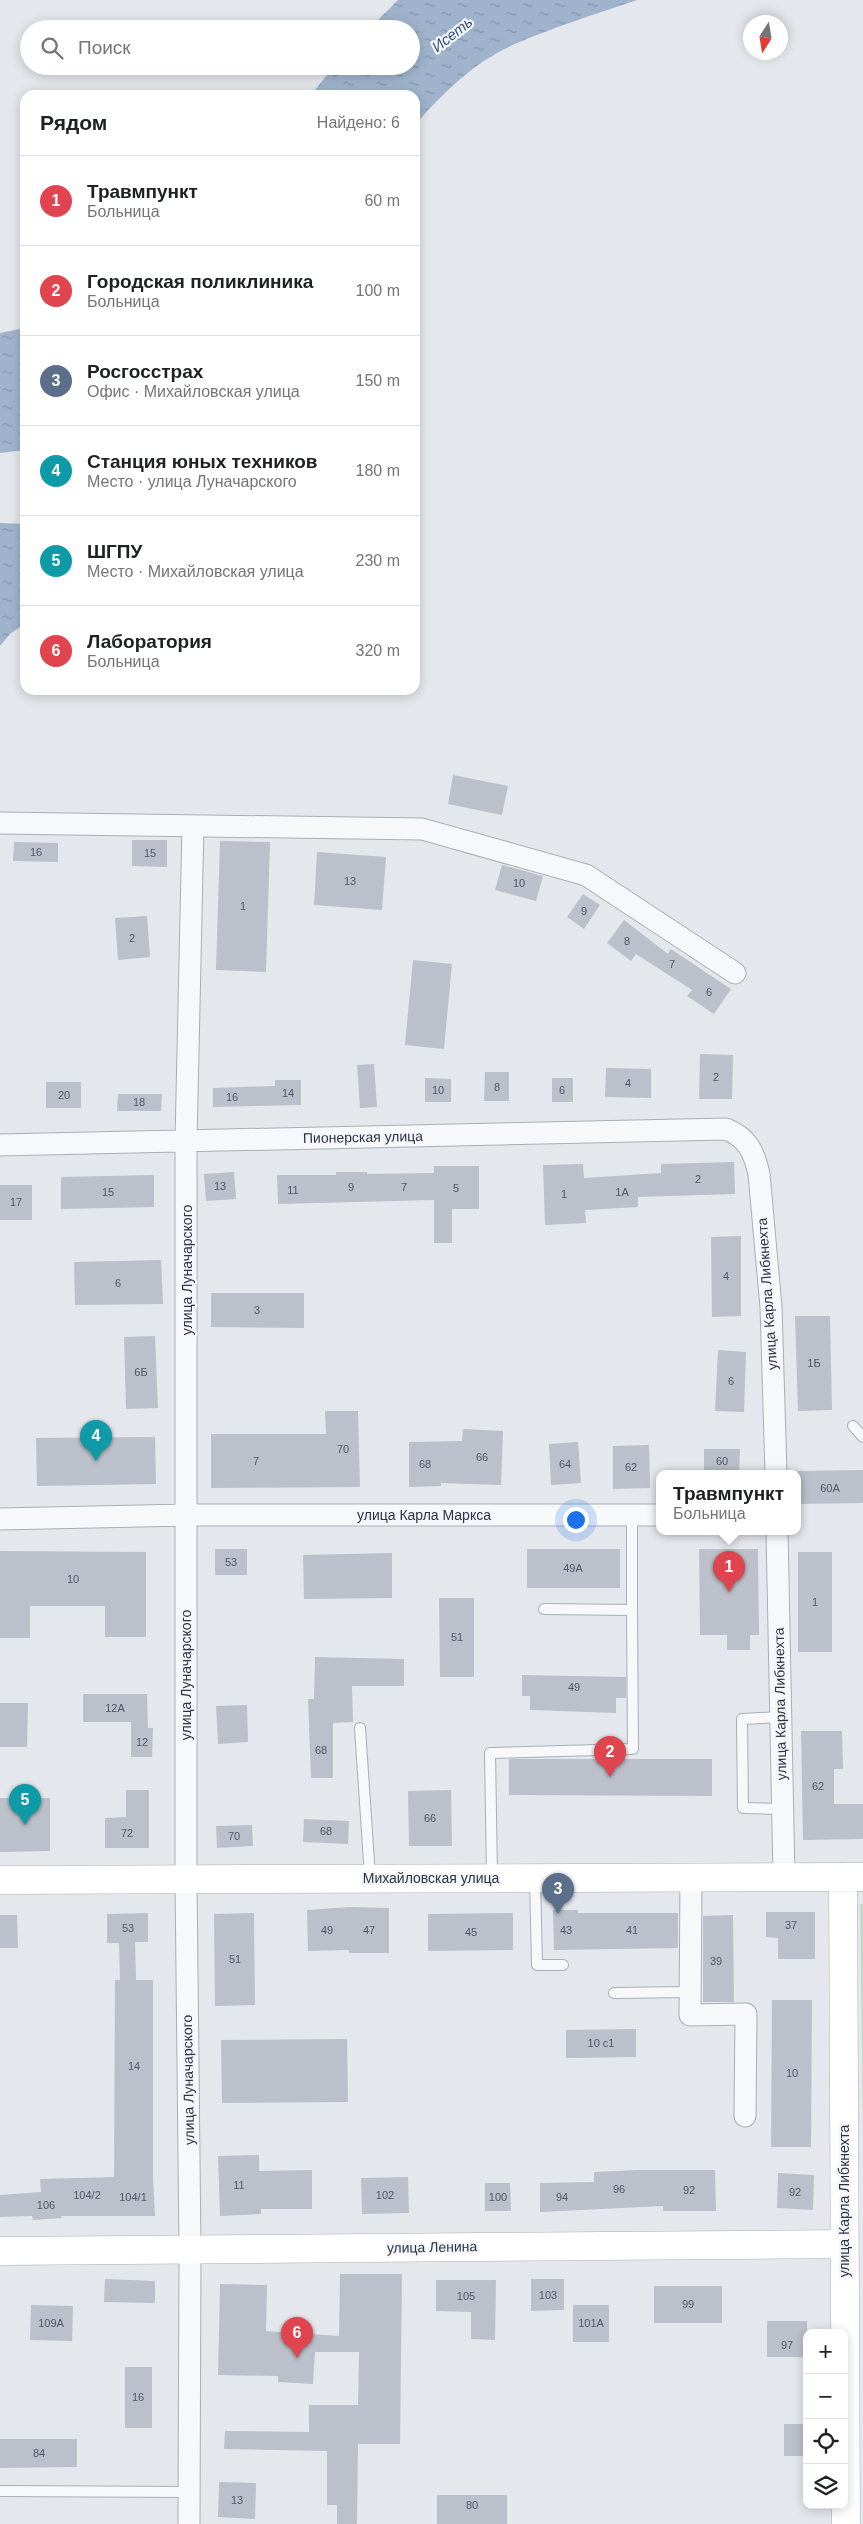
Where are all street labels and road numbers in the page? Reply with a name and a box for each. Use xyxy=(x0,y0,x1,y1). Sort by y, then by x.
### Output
street label: Пионерская улица xyxy=(303,1128,423,1146)
street label: улица Луначарского xyxy=(179,1205,195,1335)
street label: улица Карла Либкнехта xyxy=(754,1217,780,1371)
street label: улица Карла Маркса xyxy=(357,1507,491,1523)
street label: улица Луначарского xyxy=(178,1610,194,1740)
street label: улица Карла Либкнехта xyxy=(771,1627,789,1780)
street label: Михайловская улица xyxy=(363,1870,499,1886)
street label: улица Луначарского xyxy=(179,2014,197,2145)
street label: улица Карла Либкнехта xyxy=(836,2124,852,2277)
street label: улица Ленина xyxy=(387,2238,478,2256)

